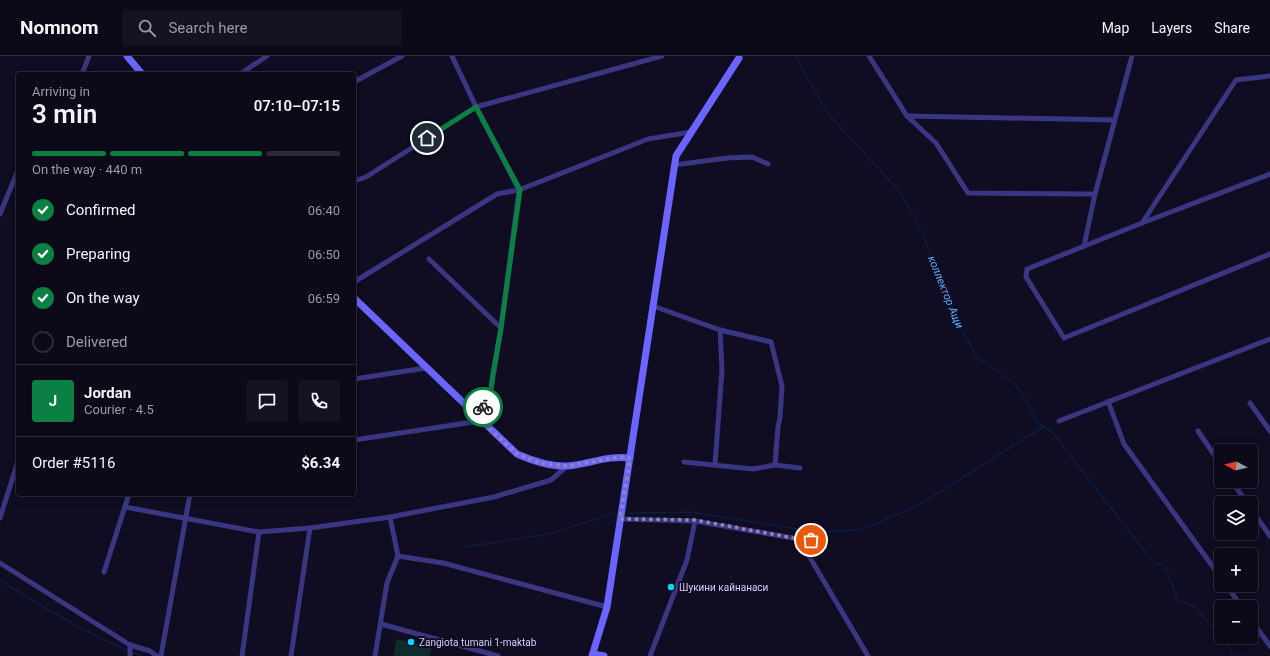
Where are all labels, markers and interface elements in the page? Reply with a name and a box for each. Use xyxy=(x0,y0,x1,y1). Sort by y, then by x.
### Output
search box xyxy=(122,10,402,46)
text: Nomnom xyxy=(20,16,98,39)
icon: search xyxy=(136,17,158,39)
text: Search here xyxy=(168,19,247,37)
text: Map xyxy=(1102,20,1129,36)
text: Layers xyxy=(1151,20,1192,36)
text: Share xyxy=(1214,20,1250,36)
text: Arriving in xyxy=(32,84,90,99)
text: 07:10–07:15 xyxy=(254,97,340,115)
text: 3 min xyxy=(32,99,97,129)
pin xyxy=(410,121,444,155)
icon: home xyxy=(416,127,438,149)
text: On the way · 440 m xyxy=(32,162,142,177)
icon: check xyxy=(32,199,54,221)
text: Confirmed xyxy=(66,201,136,219)
text: 06:40 xyxy=(308,203,340,218)
icon: check xyxy=(32,243,54,265)
text: Preparing xyxy=(66,245,130,263)
text: 06:50 xyxy=(308,247,340,262)
water label: коллектор Ащи xyxy=(925,254,966,330)
icon: check xyxy=(32,287,54,309)
text: On the way xyxy=(66,289,140,307)
text: 06:59 xyxy=(308,291,340,306)
text: Delivered xyxy=(66,333,128,351)
button: chat xyxy=(246,380,288,422)
button: phone xyxy=(298,380,340,422)
text: Jordan xyxy=(84,384,131,402)
courier xyxy=(463,387,503,427)
text: J xyxy=(49,392,57,410)
icon: bike xyxy=(472,396,494,418)
text: Courier · 4.5 xyxy=(84,402,154,417)
north arrow xyxy=(1214,444,1258,488)
map controls xyxy=(1214,444,1258,644)
text: Order #5116 xyxy=(32,454,115,472)
text: $6.34 xyxy=(301,454,340,472)
button: layers xyxy=(1214,496,1258,540)
pin xyxy=(794,523,828,557)
icon: bag xyxy=(800,529,822,551)
button: + xyxy=(1214,548,1258,592)
marker: Шукини кайнанаси xyxy=(666,582,676,592)
place label: Шукини кайнанаси xyxy=(679,582,769,593)
button: − xyxy=(1214,600,1258,644)
marker: Zangiota tumani 1-maktab xyxy=(406,637,416,647)
place label: Zangiota tumani 1-maktab xyxy=(419,637,537,648)

